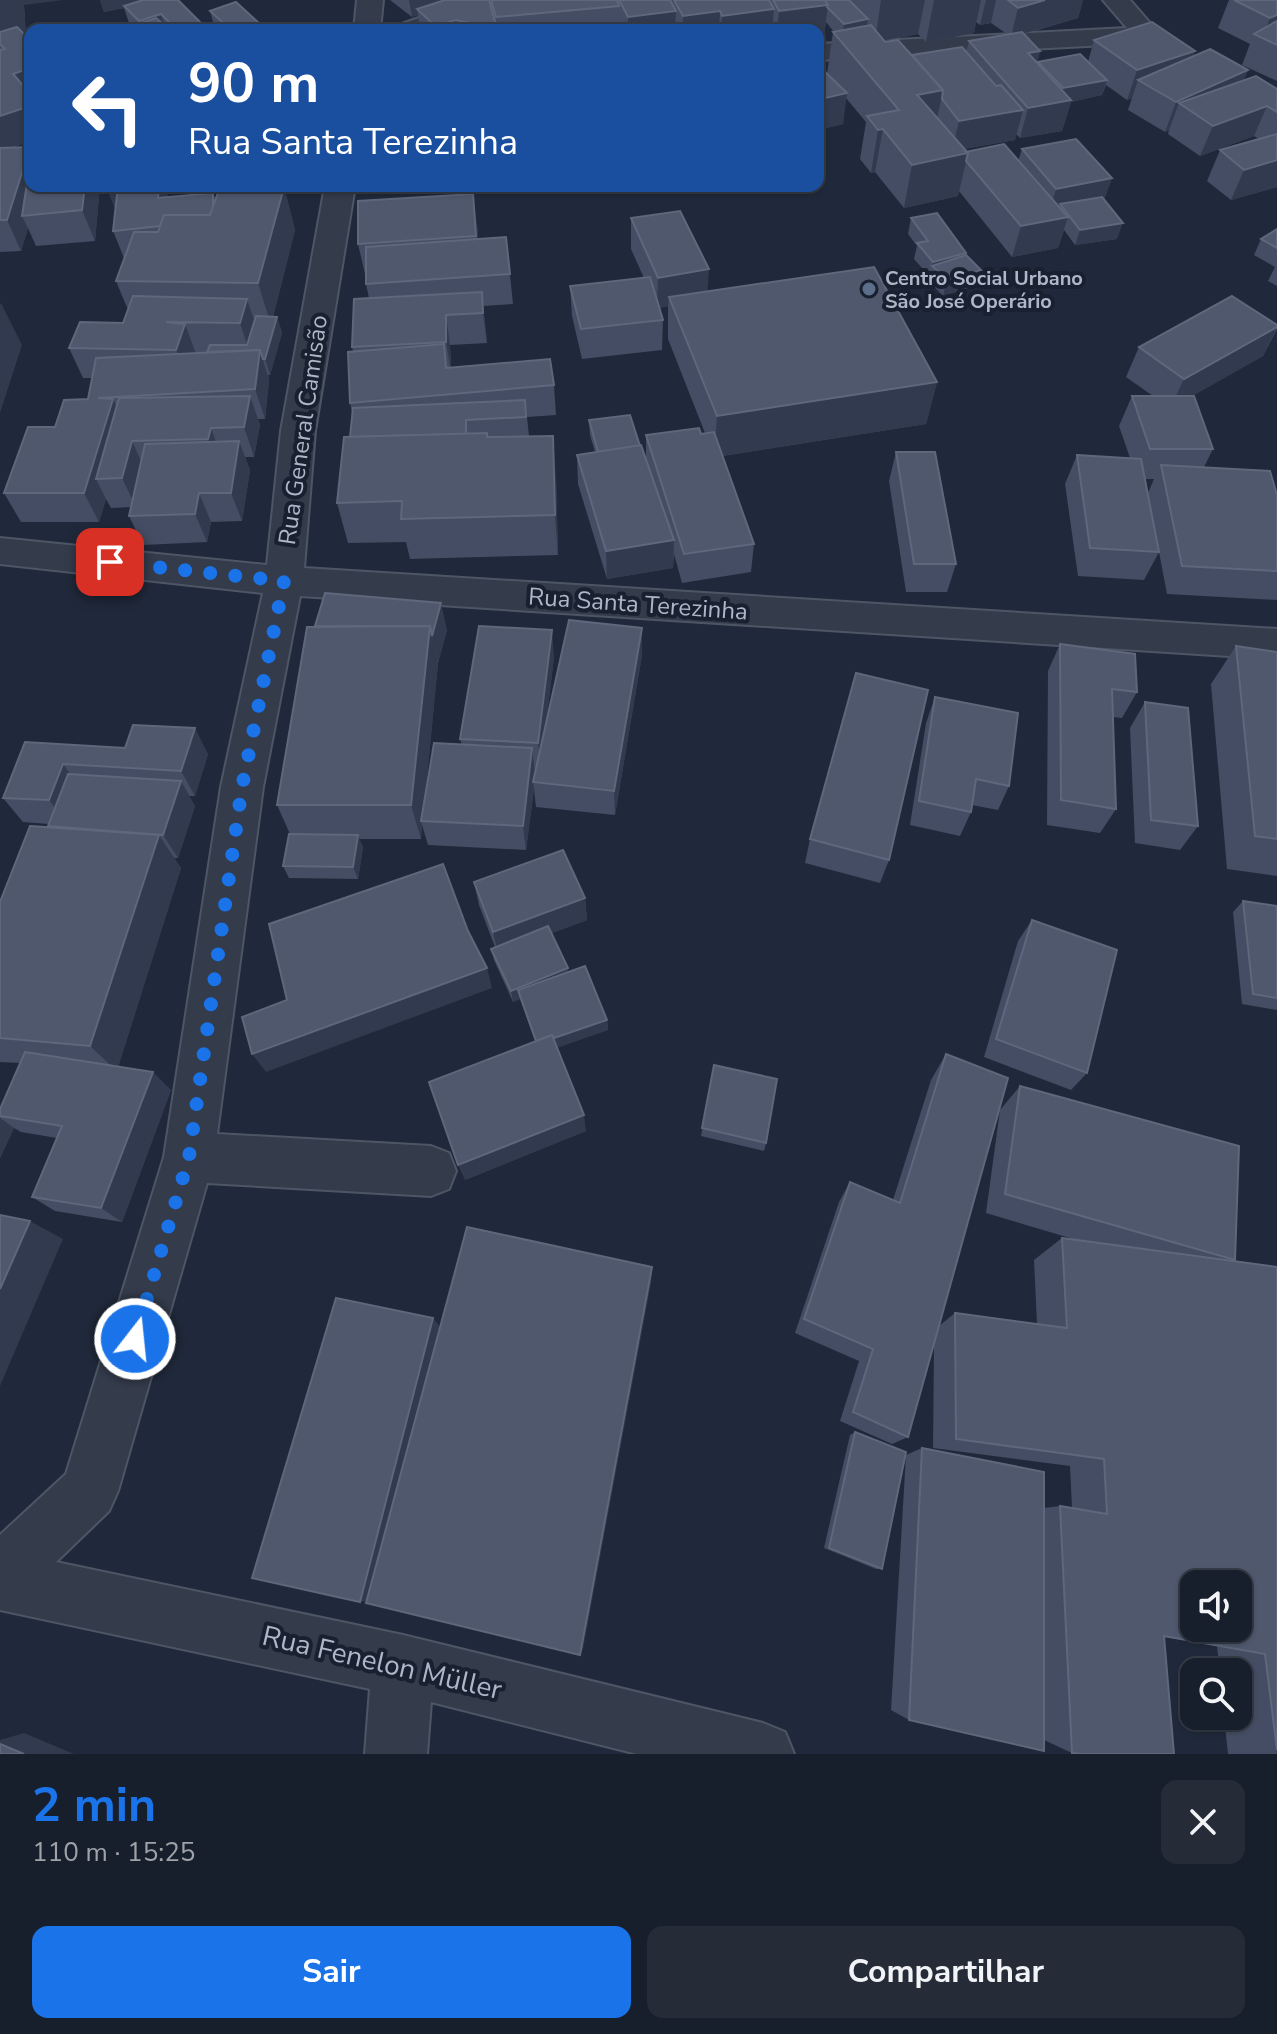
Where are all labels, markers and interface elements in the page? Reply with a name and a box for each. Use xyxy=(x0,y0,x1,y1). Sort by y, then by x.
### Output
text: 90 m xyxy=(188,45,319,122)
icon: left xyxy=(56,56,160,160)
text: Rua Santa Terezinha xyxy=(188,118,518,167)
place label: Centro Social Urbano São José Operário xyxy=(885,265,1083,315)
marker: Centro Social Urbano São José Operário xyxy=(860,280,878,298)
street label: Rua General Camisão xyxy=(271,313,335,547)
pin xyxy=(76,528,144,596)
icon: arrive xyxy=(88,540,132,584)
street label: Rua Santa Terezinha xyxy=(527,580,749,628)
position arrow xyxy=(93,1297,177,1381)
map controls xyxy=(1180,1570,1252,1730)
button: sound xyxy=(1180,1570,1252,1642)
street label: Rua Fenelon Müller xyxy=(258,1617,506,1709)
button: search xyxy=(1180,1658,1252,1730)
text: 2 min xyxy=(32,1772,156,1838)
button: close xyxy=(1161,1780,1245,1864)
text: 110 m · 15:25 xyxy=(32,1835,195,1870)
button: Sair xyxy=(32,1926,631,2018)
button: Compartilhar xyxy=(647,1926,1245,2018)

